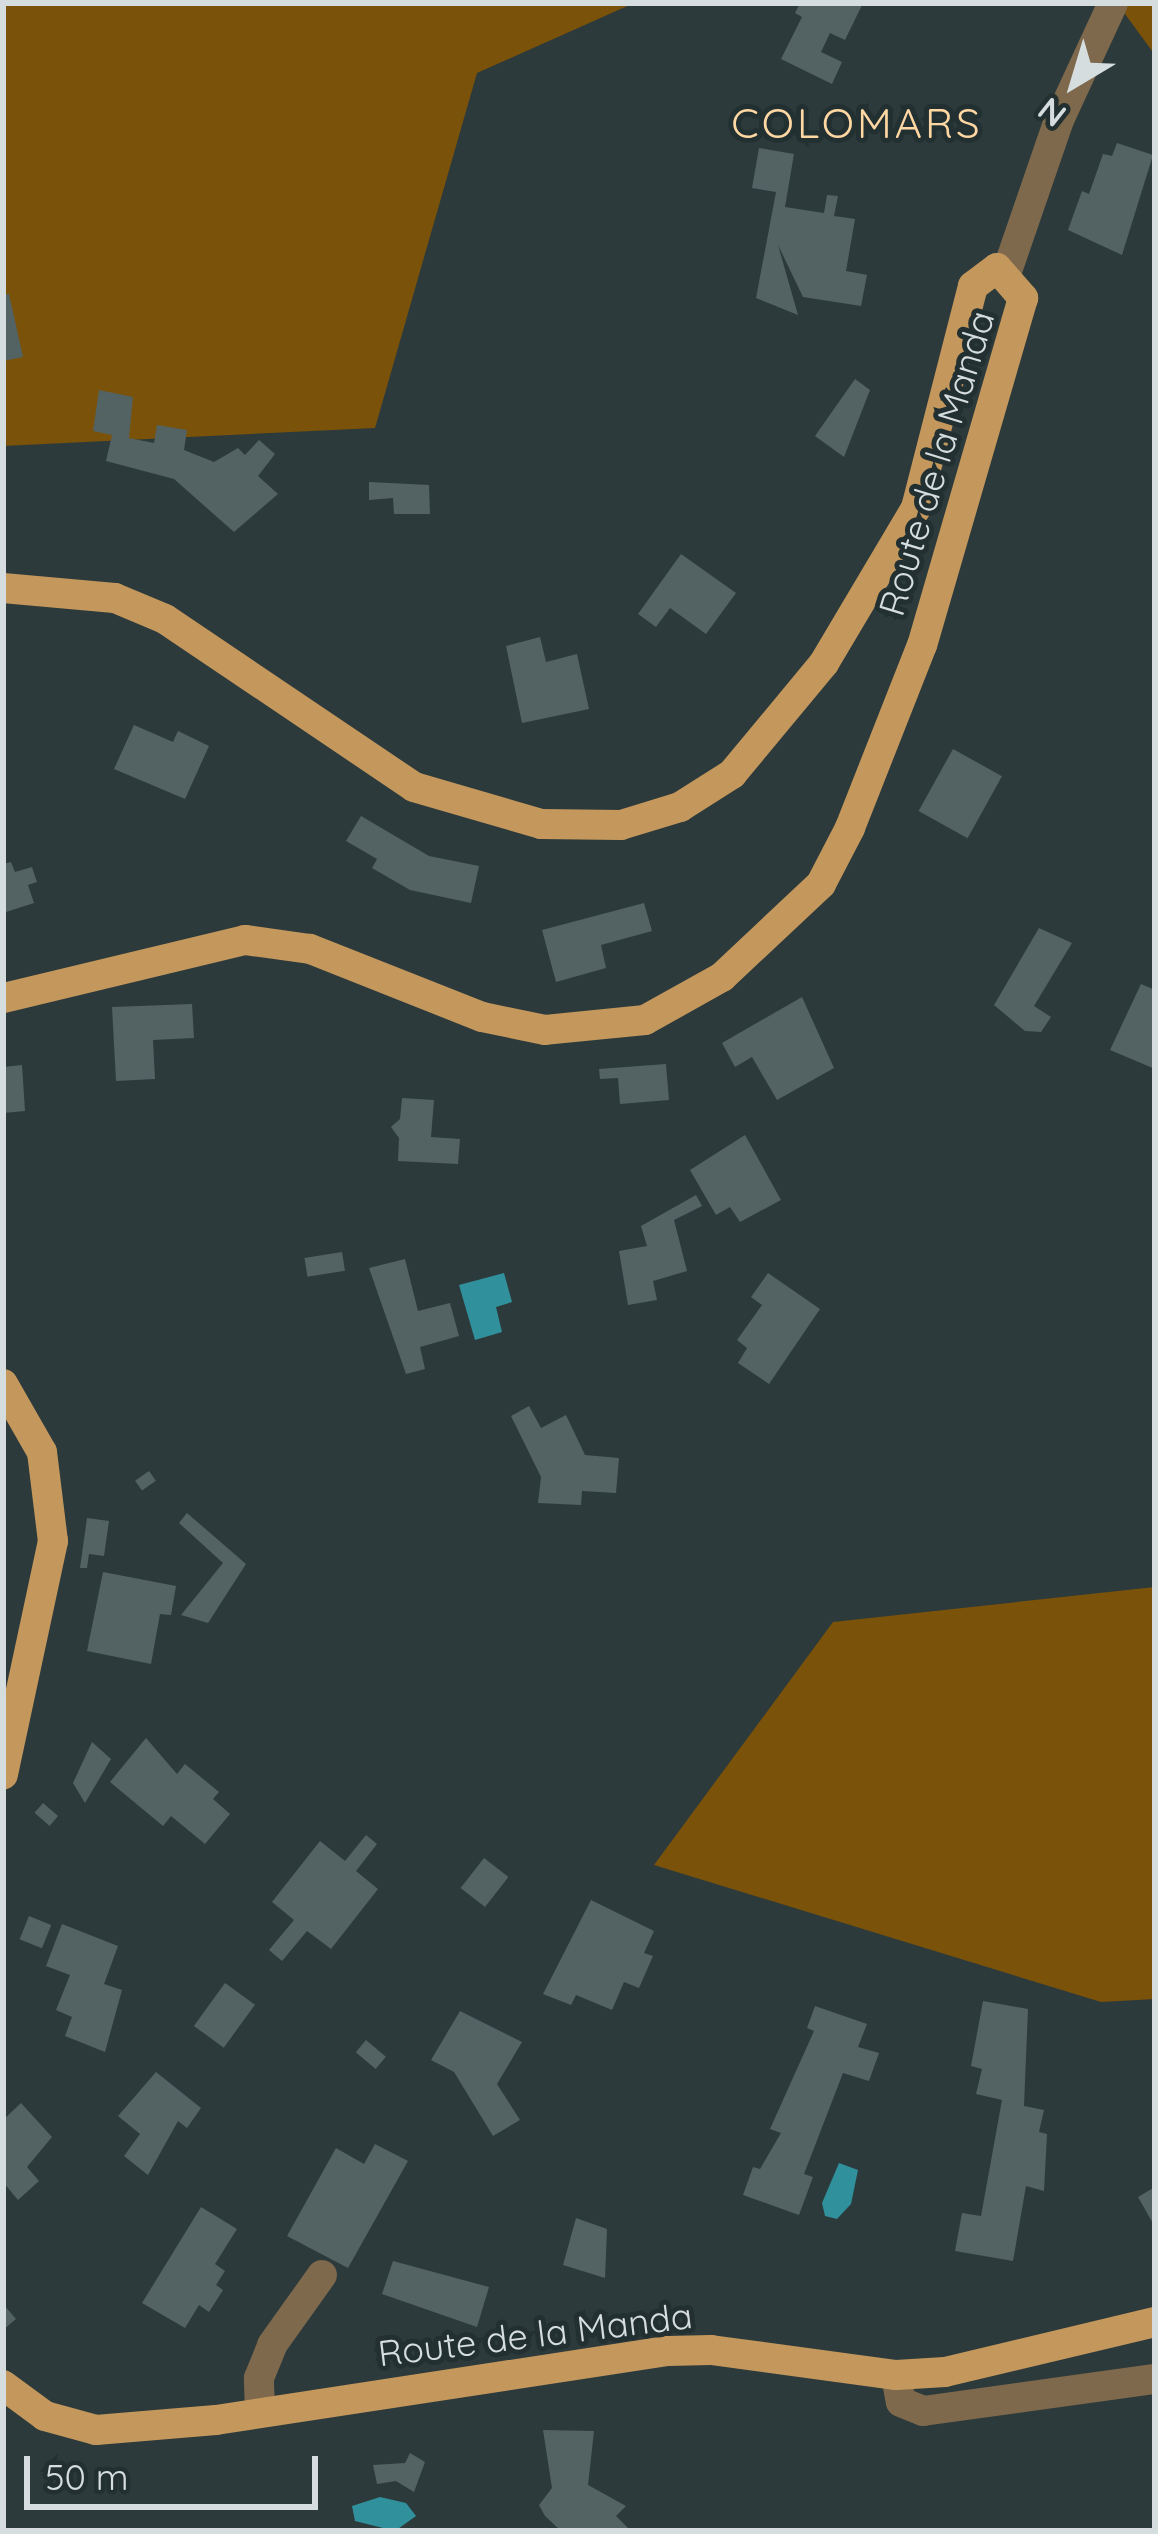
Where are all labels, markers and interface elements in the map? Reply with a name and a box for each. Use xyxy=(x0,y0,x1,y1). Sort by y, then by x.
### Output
north arrow xyxy=(1014,24,1134,144)
text: N xyxy=(1029,89,1074,136)
district label: COLOMARS xyxy=(731,98,983,148)
street label: Route de la Manda xyxy=(869,305,1003,621)
street label: Route de la Manda xyxy=(375,2293,695,2375)
scale bar xyxy=(30,2432,324,2506)
text: 50 m xyxy=(45,2454,129,2499)

